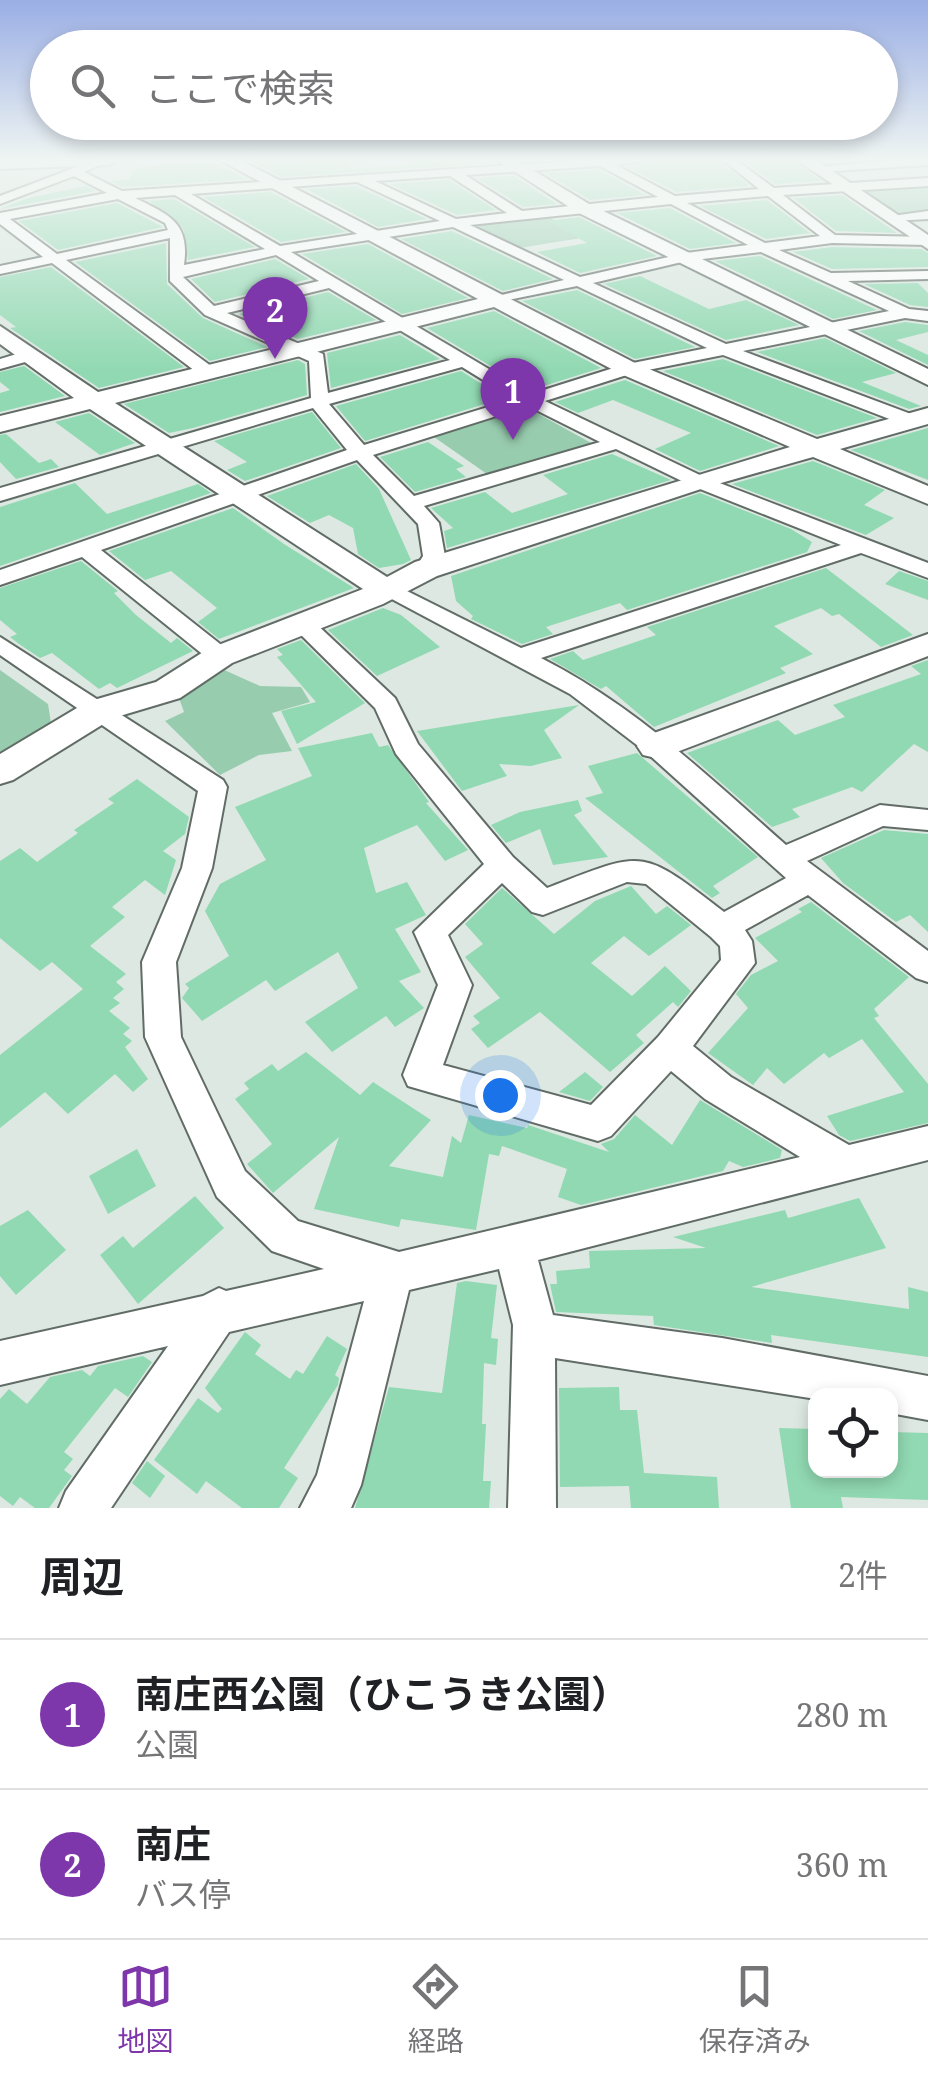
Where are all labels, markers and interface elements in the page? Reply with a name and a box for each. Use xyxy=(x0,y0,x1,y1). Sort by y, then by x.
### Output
search box xyxy=(30,30,898,140)
icon: search xyxy=(65,58,120,113)
text: ここで検索 xyxy=(145,61,335,113)
pin: 2 xyxy=(242,276,308,359)
pin: 1 xyxy=(480,358,546,440)
your location xyxy=(475,1070,526,1121)
map controls xyxy=(808,1388,898,1478)
button: locate xyxy=(808,1388,898,1478)
text: 周辺 xyxy=(40,1547,124,1604)
text: 2件 xyxy=(838,1553,888,1596)
text: 南庄西公園（ひこうき公園） xyxy=(135,1667,629,1719)
text: 1 xyxy=(63,1693,82,1736)
text: 280 m xyxy=(796,1693,888,1736)
text: 公園 xyxy=(135,1722,199,1765)
text: 南庄 xyxy=(135,1817,211,1869)
text: 2 xyxy=(63,1843,82,1886)
text: 360 m xyxy=(796,1843,888,1886)
text: バス停 xyxy=(135,1872,231,1915)
tab: 地図 xyxy=(117,1959,173,2059)
tab: 経路 xyxy=(408,1959,464,2059)
tab: 保存済み xyxy=(699,1959,811,2059)

